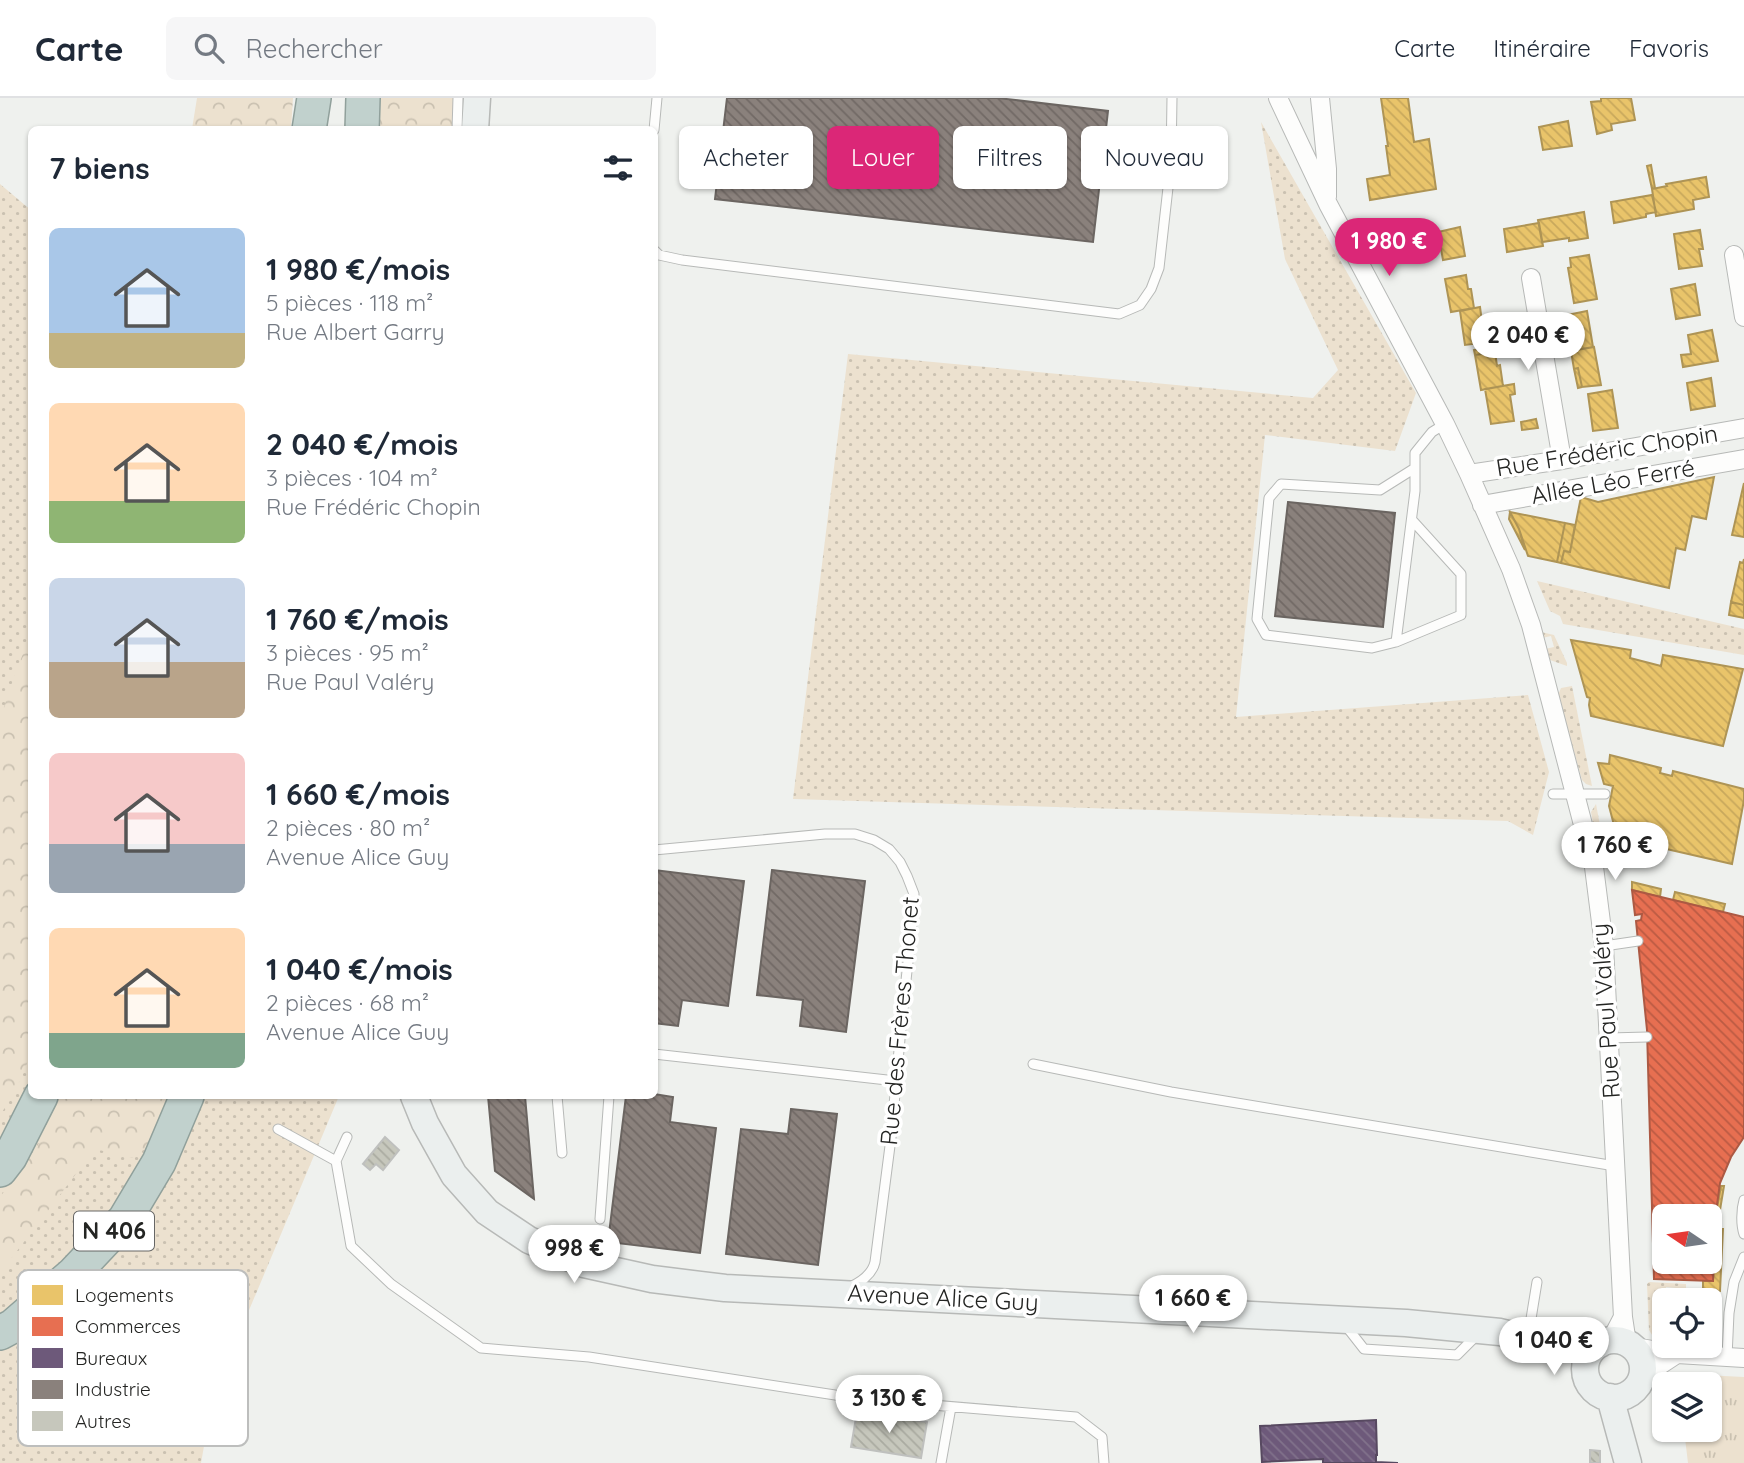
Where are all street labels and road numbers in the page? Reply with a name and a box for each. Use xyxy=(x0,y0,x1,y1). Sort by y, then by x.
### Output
street label: Rue Frédéric Chopin xyxy=(1494,418,1720,482)
street label: Allée Léo Ferré xyxy=(1529,452,1697,510)
street label: Rue des Frères Thonet xyxy=(873,895,925,1146)
street label: Rue Paul Valéry xyxy=(1584,922,1626,1100)
road number: N 406 xyxy=(74,1212,154,1250)
street label: Avenue Alice Guy xyxy=(847,1277,1039,1317)

